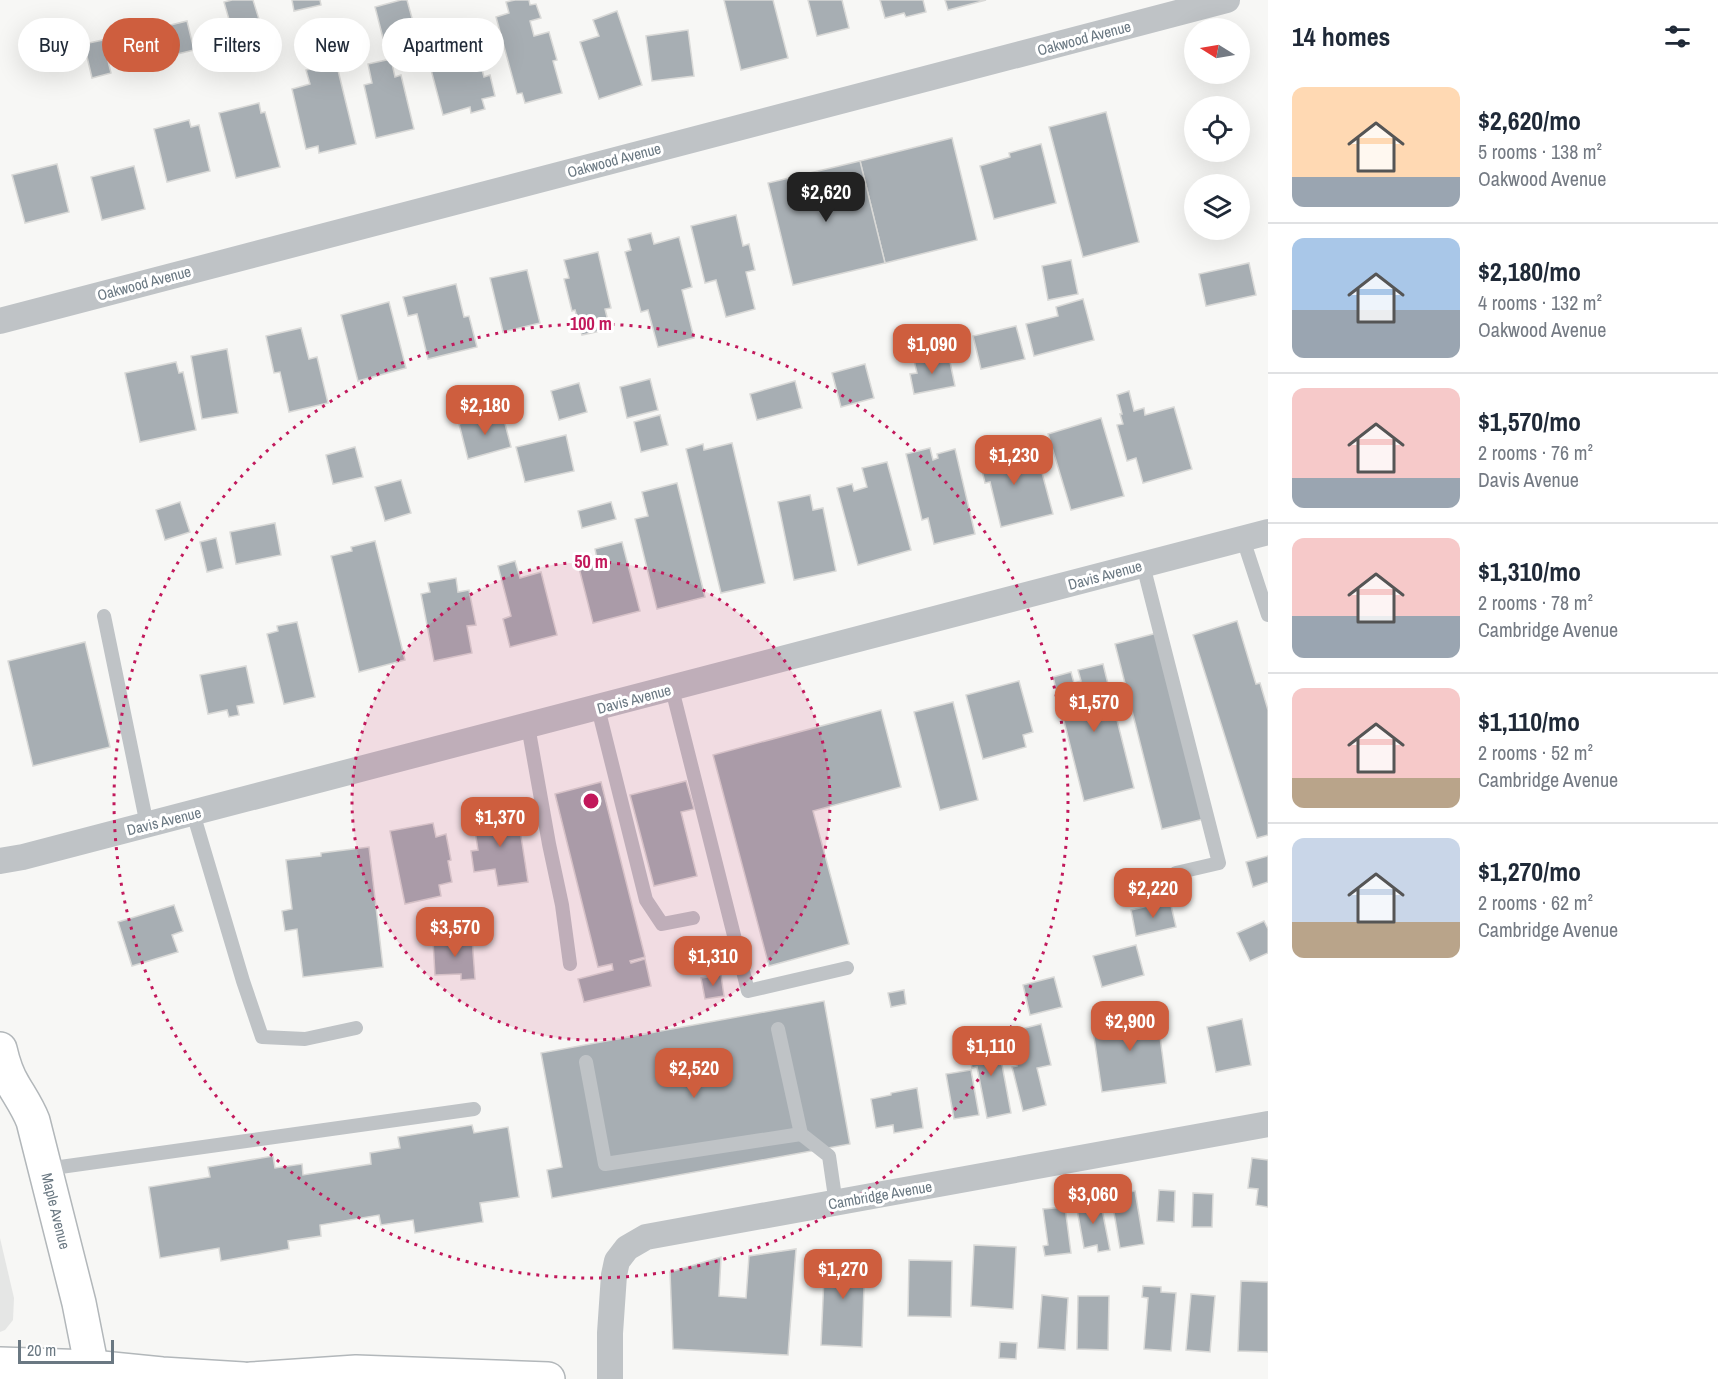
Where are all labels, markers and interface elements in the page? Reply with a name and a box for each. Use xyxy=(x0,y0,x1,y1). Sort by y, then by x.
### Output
street label: Oakwood Avenue xyxy=(1035,15,1133,61)
chip: Buy xyxy=(18,18,90,72)
chip: Rent xyxy=(102,18,180,72)
chip: Filters xyxy=(192,18,282,72)
chip: New xyxy=(294,18,370,72)
chip: Apartment xyxy=(382,18,504,72)
north arrow xyxy=(1184,18,1250,84)
map controls xyxy=(1184,18,1250,240)
text: 14 homes xyxy=(1292,19,1390,54)
icon: filters xyxy=(1661,20,1694,53)
button: locate xyxy=(1184,96,1250,162)
text: $2,620/mo xyxy=(1478,103,1581,138)
icon: home xyxy=(1340,111,1412,183)
street label: Oakwood Avenue xyxy=(565,137,663,183)
text: 5 rooms · 138 m² xyxy=(1478,138,1602,165)
text: Oakwood Avenue xyxy=(1478,165,1606,192)
pin: $2,620 xyxy=(777,172,875,223)
button: layers xyxy=(1184,174,1250,240)
text: $2,620 xyxy=(801,178,851,205)
text: $2,180/mo xyxy=(1478,254,1581,289)
street label: Oakwood Avenue xyxy=(95,260,193,306)
icon: home xyxy=(1340,262,1412,334)
text: 4 rooms · 132 m² xyxy=(1478,289,1602,316)
text: 100 m xyxy=(570,311,612,336)
text: Oakwood Avenue xyxy=(1478,316,1606,343)
pin: $1,090 xyxy=(883,324,981,375)
text: $1,090 xyxy=(907,330,957,357)
pin: $2,180 xyxy=(436,385,534,436)
text: $2,180 xyxy=(460,391,510,418)
text: $1,570/mo xyxy=(1478,404,1581,439)
icon: home xyxy=(1340,412,1412,484)
pin: $1,230 xyxy=(965,435,1063,486)
text: 2 rooms · 76 m² xyxy=(1478,439,1593,466)
text: $1,230 xyxy=(989,441,1039,468)
text: Davis Avenue xyxy=(1478,466,1579,493)
text: 50 m xyxy=(574,549,608,574)
text: $1,310/mo xyxy=(1478,554,1581,589)
street label: Davis Avenue xyxy=(1066,555,1144,595)
icon: home xyxy=(1340,562,1412,634)
text: 2 rooms · 78 m² xyxy=(1478,589,1593,616)
text: Cambridge Avenue xyxy=(1478,616,1618,643)
street label: Davis Avenue xyxy=(595,679,673,719)
pin: $1,570 xyxy=(1045,682,1143,733)
text: $1,570 xyxy=(1069,688,1119,715)
text: $1,110/mo xyxy=(1478,704,1580,739)
icon: home xyxy=(1340,712,1412,784)
text: 2 rooms · 52 m² xyxy=(1478,739,1593,766)
text: Cambridge Avenue xyxy=(1478,766,1618,793)
centre of rings xyxy=(581,791,601,811)
pin: $1,370 xyxy=(451,797,549,848)
street label: Davis Avenue xyxy=(125,802,203,840)
text: $1,370 xyxy=(475,803,525,830)
text: $1,270/mo xyxy=(1478,854,1581,889)
icon: home xyxy=(1340,862,1412,934)
pin: $2,220 xyxy=(1104,868,1202,919)
text: $2,220 xyxy=(1128,874,1178,901)
text: 2 rooms · 62 m² xyxy=(1478,889,1593,916)
pin: $3,570 xyxy=(406,907,504,958)
text: $3,570 xyxy=(430,913,480,940)
text: Cambridge Avenue xyxy=(1478,916,1618,943)
pin: $1,310 xyxy=(664,936,762,987)
text: $1,310 xyxy=(688,942,738,969)
pin: $2,900 xyxy=(1081,1001,1179,1052)
text: $2,900 xyxy=(1105,1007,1155,1034)
pin: $1,110 xyxy=(942,1026,1040,1077)
text: $1,110 xyxy=(966,1032,1016,1059)
pin: $2,520 xyxy=(645,1048,743,1099)
text: $2,520 xyxy=(669,1054,719,1081)
street label: Maple Avenue xyxy=(36,1171,76,1251)
pin: $3,060 xyxy=(1044,1174,1142,1225)
street label: Cambridge Avenue xyxy=(826,1176,934,1214)
text: $3,060 xyxy=(1068,1180,1118,1207)
pin: $1,270 xyxy=(794,1249,892,1300)
text: $1,270 xyxy=(818,1255,868,1282)
scale bar xyxy=(18,1337,114,1364)
text: 20 m xyxy=(27,1339,56,1361)

